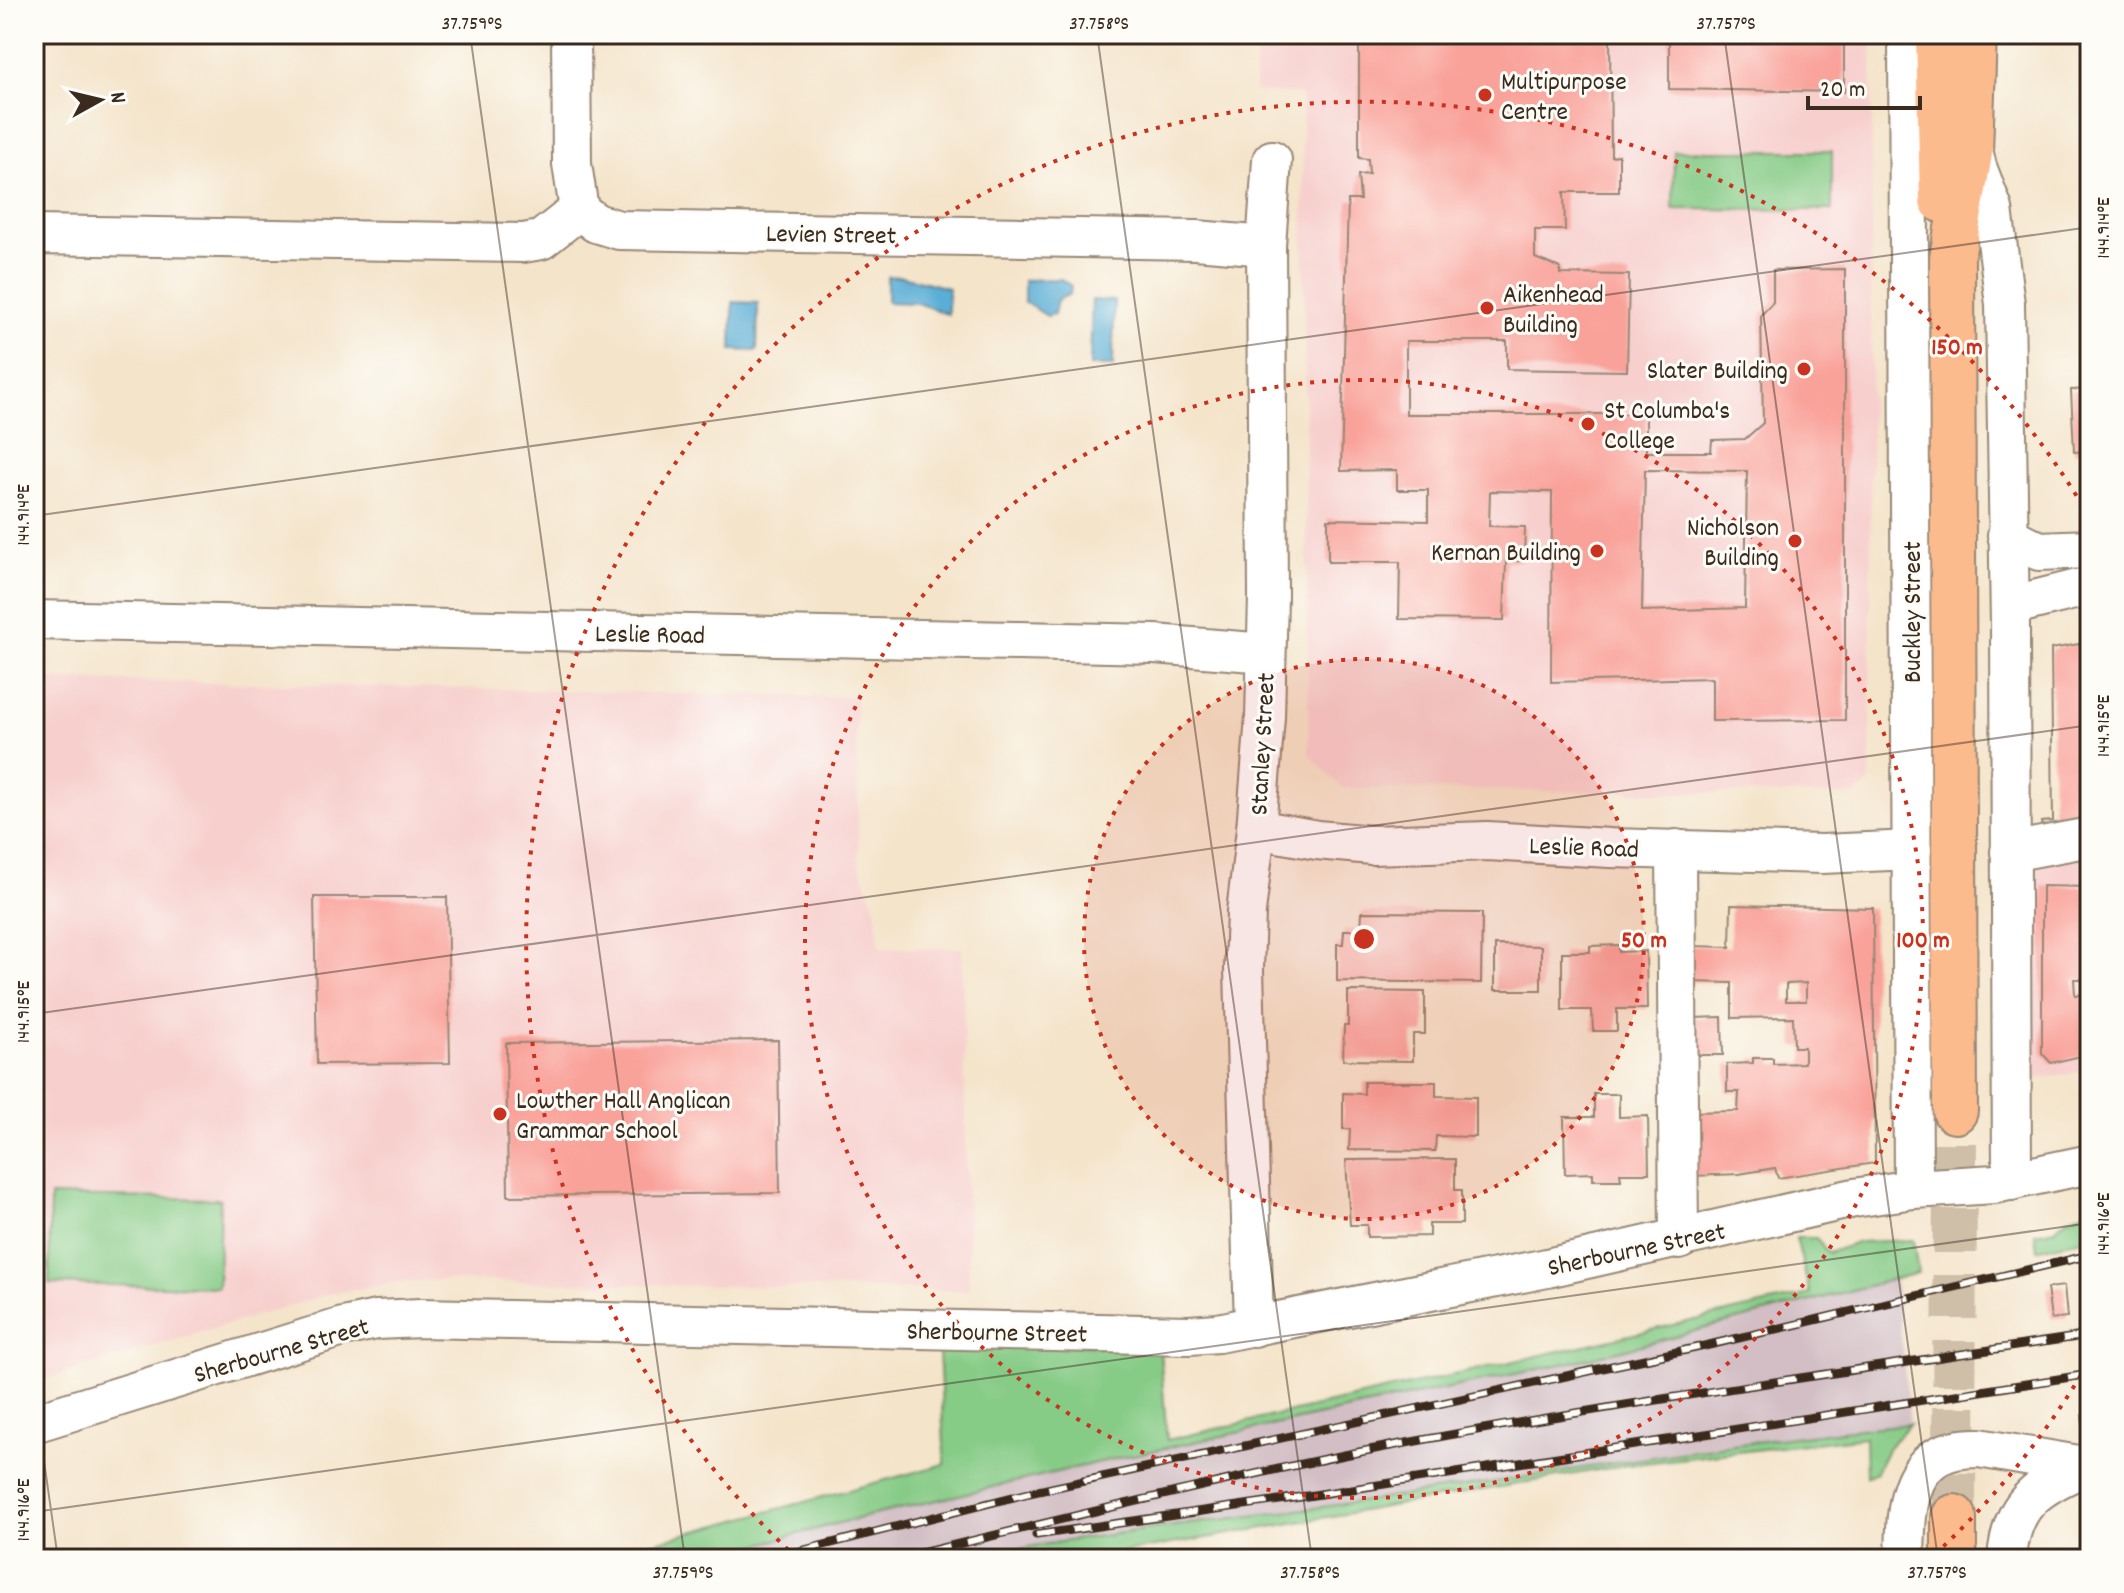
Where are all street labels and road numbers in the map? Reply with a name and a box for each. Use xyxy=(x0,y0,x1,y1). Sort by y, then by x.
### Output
street label: Levien Street xyxy=(765,217,897,256)
street label: Buckley Street xyxy=(1896,541,1933,683)
street label: Leslie Road xyxy=(595,617,705,656)
street label: Stanley Street xyxy=(1242,672,1287,816)
street label: Leslie Road xyxy=(1528,829,1639,870)
street label: Sherbourne Street xyxy=(1544,1214,1729,1288)
street label: Sherbourne Street xyxy=(190,1310,374,1395)
street label: Sherbourne Street xyxy=(906,1314,1088,1355)

